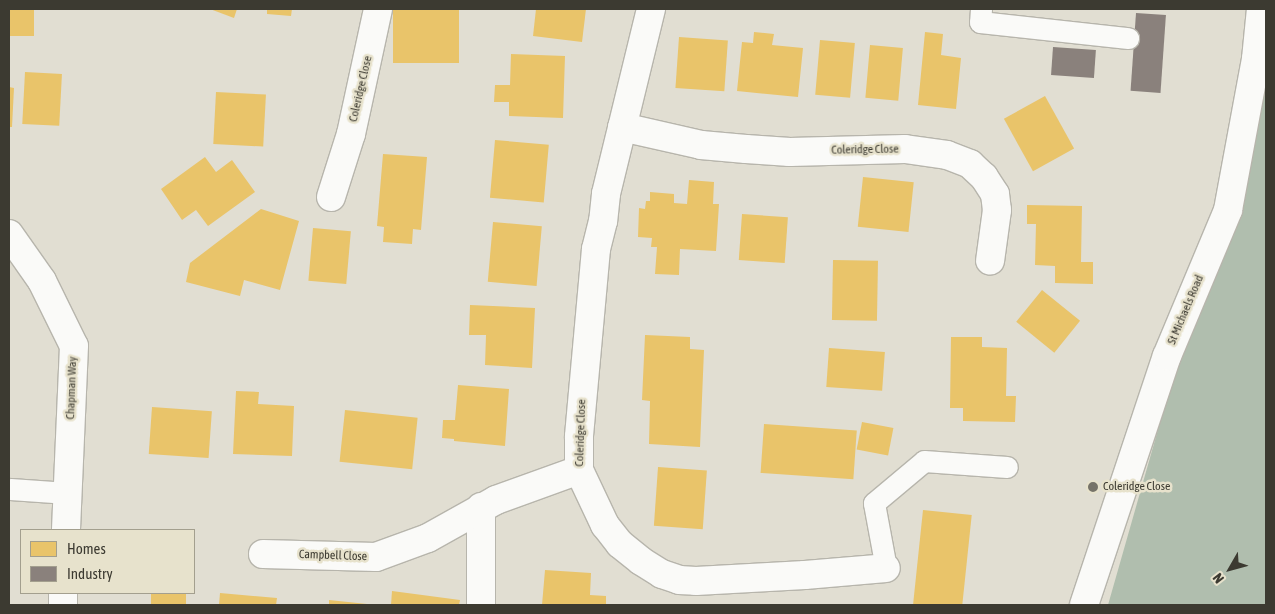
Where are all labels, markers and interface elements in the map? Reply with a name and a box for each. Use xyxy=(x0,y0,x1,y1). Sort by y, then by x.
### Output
street label: Coleridge Close xyxy=(346,55,376,123)
street label: Coleridge Close xyxy=(831,142,899,158)
street label: St Michaels Road xyxy=(1165,273,1207,347)
street label: Chapman Way xyxy=(64,356,80,420)
street label: Coleridge Close xyxy=(573,399,589,467)
place label: Coleridge Close xyxy=(1103,480,1170,494)
marker: Coleridge Close xyxy=(1087,481,1099,493)
legend xyxy=(20,529,195,594)
text: Homes xyxy=(67,540,106,557)
north arrow xyxy=(1205,544,1255,594)
street label: Campbell Close xyxy=(299,548,367,564)
text: Industry xyxy=(67,565,113,582)
text: N xyxy=(1209,570,1227,586)

